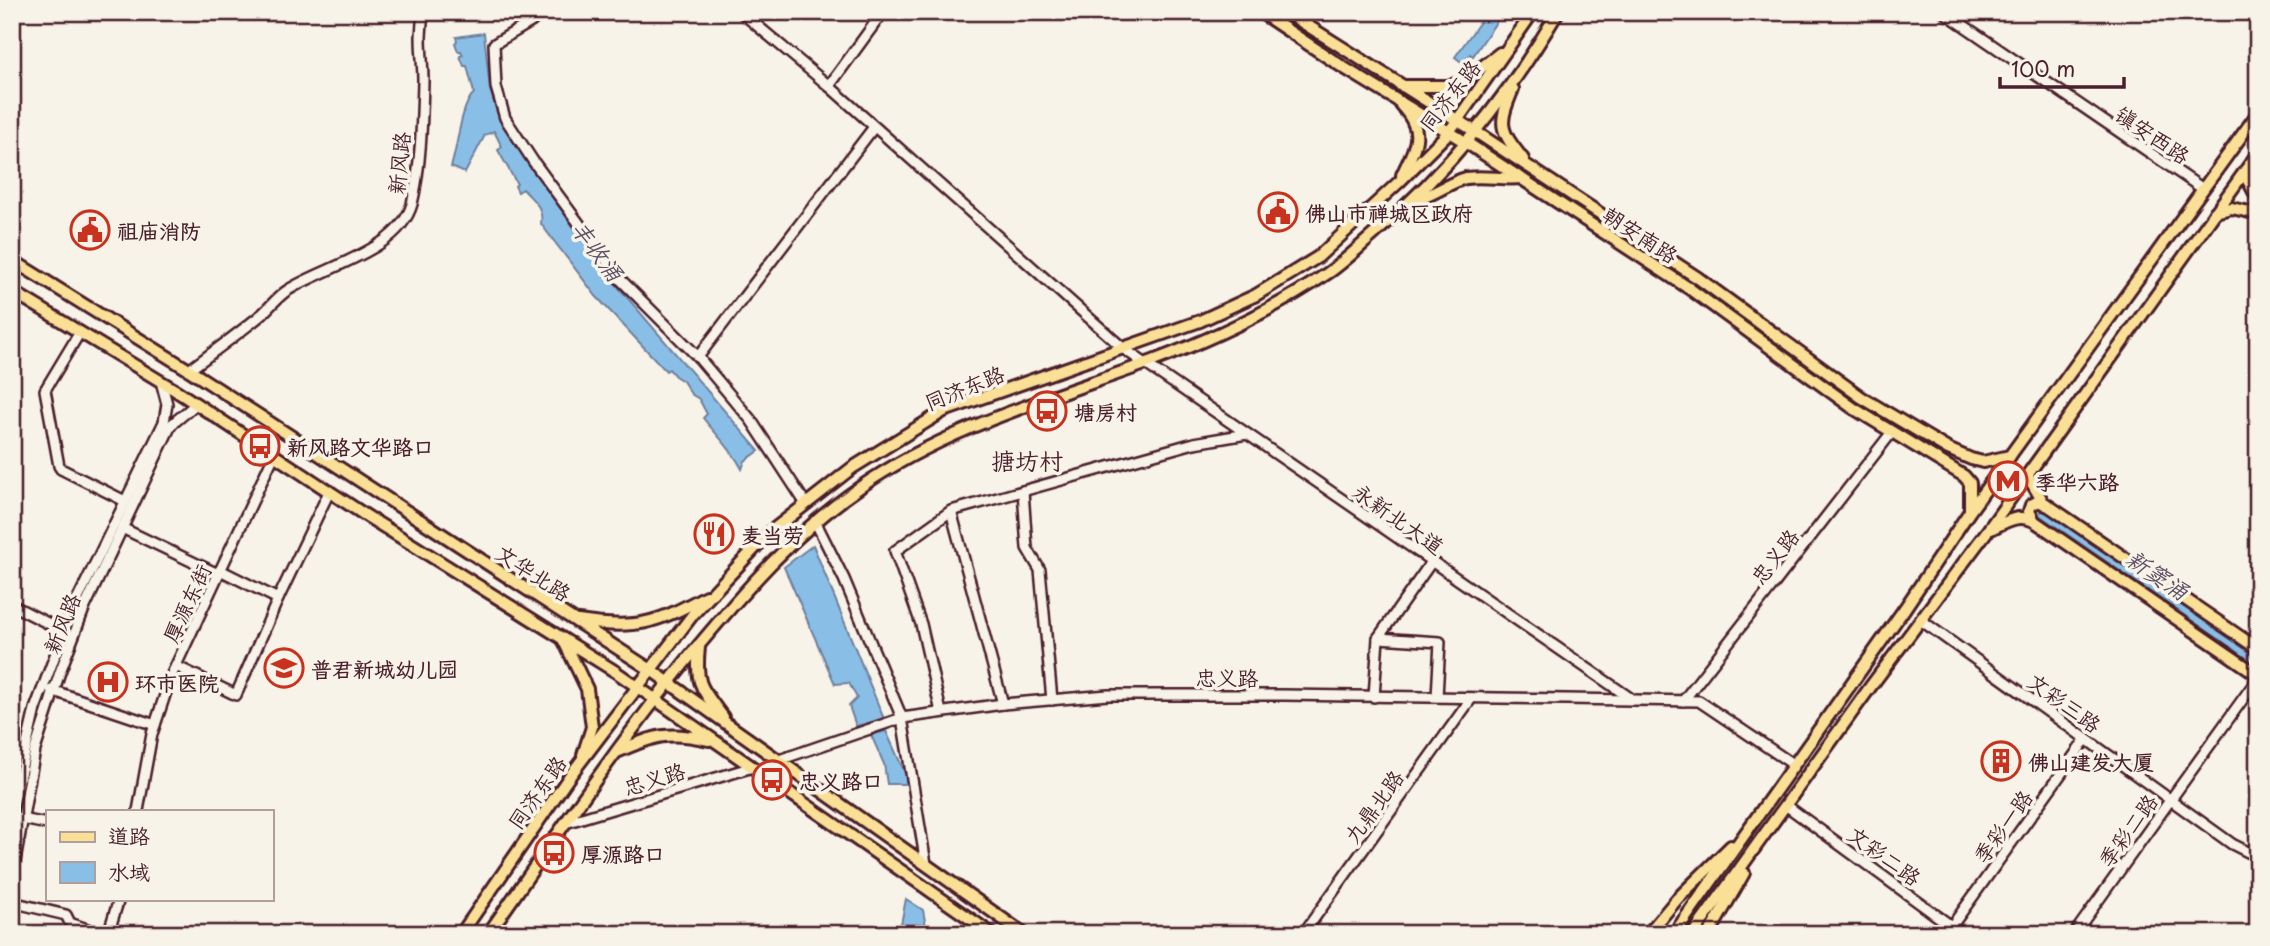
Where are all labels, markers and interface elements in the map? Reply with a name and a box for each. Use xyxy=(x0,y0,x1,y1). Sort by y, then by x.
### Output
scale bar xyxy=(2000,46,2125,90)
street label: 同济东路 xyxy=(1411,52,1487,138)
text: 100 m xyxy=(2011,52,2075,84)
street label: 镇安西路 xyxy=(2109,97,2197,171)
street label: 新风路 xyxy=(379,130,417,196)
public building icon: 佛山市禅城区政府 xyxy=(1257,191,1299,233)
place label: 佛山市禅城区政府 xyxy=(1305,196,1473,228)
street label: 朝安南路 xyxy=(1597,198,1685,270)
public building icon: 祖庙消防 xyxy=(69,209,111,251)
water label: 丰收涌 xyxy=(563,212,633,289)
place label: 祖庙消防 xyxy=(117,214,201,246)
street label: 同济东路 xyxy=(919,356,1009,418)
bus stop icon: 塘房村 xyxy=(1026,390,1068,432)
place label: 塘房村 xyxy=(1074,395,1137,427)
bus stop icon: 新风路文华路口 xyxy=(239,425,281,467)
place label: 新风路文华路口 xyxy=(287,430,434,462)
district label: 搪坊村 xyxy=(991,442,1063,478)
metro station icon: 季华六路 xyxy=(1987,460,2029,502)
place label: 季华六路 xyxy=(2035,465,2119,497)
street label: 永新北大道 xyxy=(1347,475,1451,561)
restaurant icon: 麦当劳 xyxy=(693,513,735,555)
place label: 麦当劳 xyxy=(741,518,804,550)
street label: 忠义路 xyxy=(1742,521,1806,591)
street label: 文华北路 xyxy=(490,536,578,608)
water label: 新窦涌 xyxy=(2120,540,2197,608)
street label: 厚源东街 xyxy=(154,558,218,648)
street label: 新风路 xyxy=(34,588,88,658)
school or university icon: 普君新城幼儿园 xyxy=(263,647,305,689)
place label: 普君新城幼儿园 xyxy=(311,652,458,684)
hospital icon: 环市医院 xyxy=(87,661,129,703)
street label: 忠义路 xyxy=(1196,661,1259,693)
street label: 文彩三路 xyxy=(2022,664,2108,740)
place label: 环市医院 xyxy=(135,666,219,698)
building icon: 佛山建发大厦 xyxy=(1980,740,2022,782)
place label: 佛山建发大厦 xyxy=(2028,745,2154,777)
street label: 同济东路 xyxy=(499,748,573,836)
street label: 忠义路 xyxy=(619,753,689,803)
bus stop icon: 忠义路口 xyxy=(751,759,793,801)
street label: 九鼎北路 xyxy=(1335,763,1411,849)
place label: 忠义路口 xyxy=(799,764,883,796)
street label: 季彩一路 xyxy=(1964,783,2040,869)
street label: 季彩二路 xyxy=(2089,787,2165,873)
legend xyxy=(46,810,273,900)
street label: 文彩二路 xyxy=(1842,817,1928,893)
text: 道路 xyxy=(108,819,150,851)
bus stop icon: 厚源路口 xyxy=(533,832,575,874)
place label: 厚源路口 xyxy=(581,837,665,869)
text: 水域 xyxy=(108,855,150,887)

